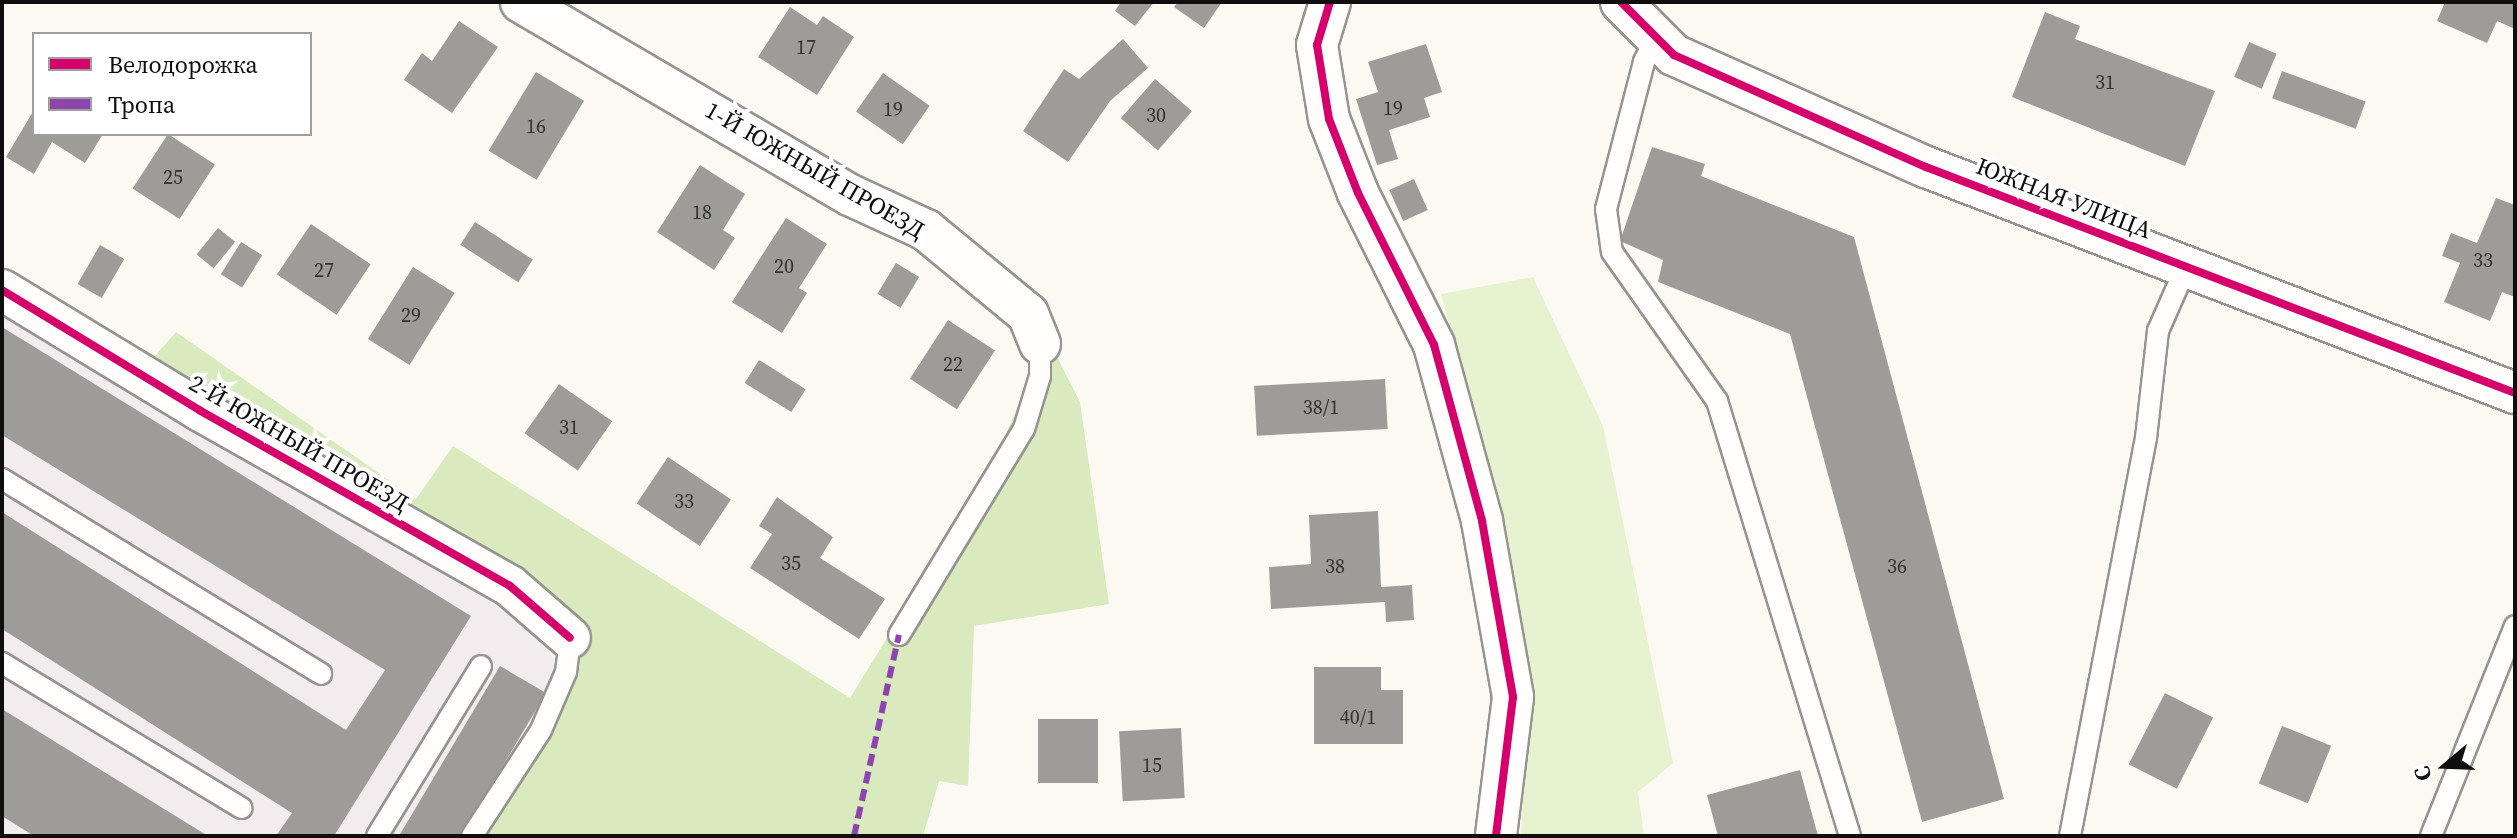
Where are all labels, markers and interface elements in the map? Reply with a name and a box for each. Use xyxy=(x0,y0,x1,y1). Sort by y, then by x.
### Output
legend xyxy=(32,32,312,136)
house number: 17 xyxy=(796,35,816,59)
text: Велодорожка xyxy=(108,48,258,81)
house number: 31 xyxy=(2095,70,2115,94)
text: Тропа xyxy=(108,88,175,121)
street label: 1-Й ЮЖНЫЙ ПРОЕЗД xyxy=(700,95,930,245)
house number: 19 xyxy=(1383,96,1403,120)
house number: 19 xyxy=(883,97,903,121)
house number: 30 xyxy=(1146,103,1166,127)
house number: 16 xyxy=(526,114,546,138)
street label: ЮЖНАЯ УЛИЦА xyxy=(1972,151,2156,245)
house number: 25 xyxy=(163,165,183,189)
house number: 18 xyxy=(692,200,712,224)
house number: 33 xyxy=(2473,248,2493,272)
house number: 20 xyxy=(774,254,794,278)
house number: 27 xyxy=(314,258,334,282)
house number: 29 xyxy=(401,303,421,327)
house number: 22 xyxy=(943,352,963,376)
street label: 2-Й ЮЖНЫЙ ПРОЕЗД xyxy=(184,368,414,518)
house number: 38/1 xyxy=(1303,395,1339,419)
house number: 31 xyxy=(559,415,579,439)
house number: 33 xyxy=(674,489,694,513)
house number: 35 xyxy=(781,551,801,575)
house number: 38 xyxy=(1325,554,1345,578)
house number: 36 xyxy=(1887,554,1907,578)
house number: 40/1 xyxy=(1340,705,1376,729)
north arrow xyxy=(2405,726,2485,806)
house number: 15 xyxy=(1142,753,1162,777)
text: С xyxy=(2406,762,2439,785)

